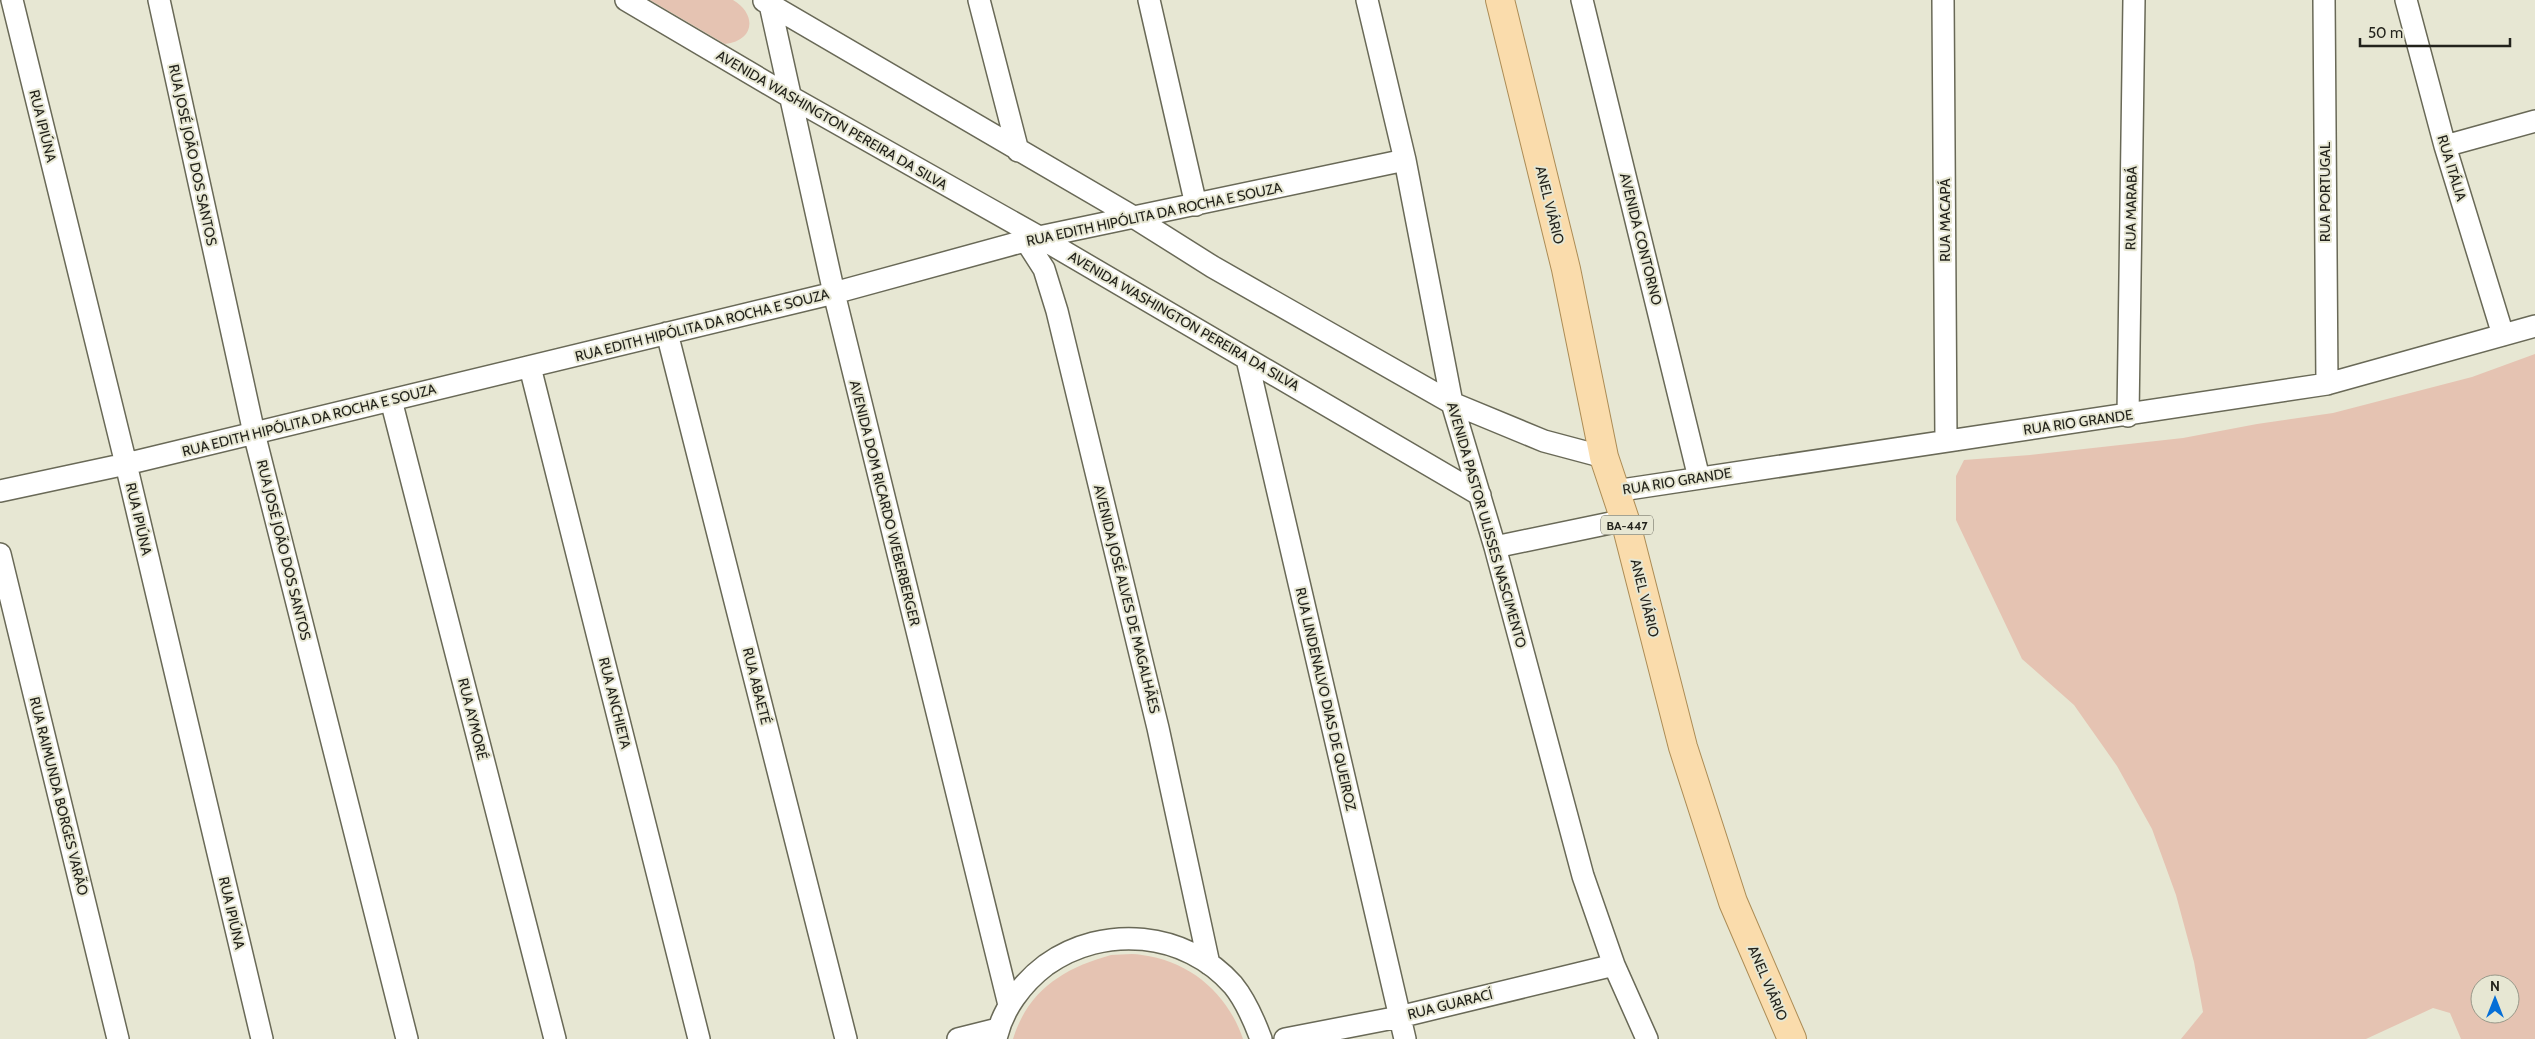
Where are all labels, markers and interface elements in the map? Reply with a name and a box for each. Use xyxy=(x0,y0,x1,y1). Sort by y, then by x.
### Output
scale bar xyxy=(2360,15,2510,47)
text: 50 m xyxy=(2368,24,2403,42)
street label: AVENIDA WASHINGTON PEREIRA DA SILVA xyxy=(713,46,951,194)
street label: RUA JOSÉ JOÃO DOS SANTOS xyxy=(165,63,221,247)
street label: RUA IPIÚNA xyxy=(25,88,61,164)
street label: RUA ITÁLIA xyxy=(2433,133,2471,204)
street label: RUA PORTUGAL xyxy=(2316,142,2334,242)
street label: ANEL VIÁRIO xyxy=(1532,164,1568,246)
street label: RUA MARABÁ xyxy=(2121,165,2141,250)
street label: AVENIDA CONTORNO xyxy=(1616,171,1666,307)
street label: RUA EDITH HIPÓLITA DA ROCHA E SOUZA xyxy=(1024,178,1284,250)
street label: RUA MACAPÁ xyxy=(1936,178,1954,262)
street label: AVENIDA WASHINGTON PEREIRA DA SILVA xyxy=(1065,247,1303,395)
street label: RUA EDITH HIPÓLITA DA ROCHA E SOUZA xyxy=(573,285,831,365)
street label: AVENIDA DOM RICARDO WEBERBERGER xyxy=(846,378,924,628)
street label: RUA EDITH HIPÓLITA DA ROCHA E SOUZA xyxy=(180,380,438,460)
street label: AVENIDA PASTOR ULISSES NASCIMENTO xyxy=(1443,400,1531,650)
street label: RUA RIO GRANDE xyxy=(2022,405,2134,439)
street label: RUA JOSÉ JOÃO DOS SANTOS xyxy=(253,458,315,642)
street label: RUA RIO GRANDE xyxy=(1621,463,1733,499)
street label: RUA IPIÚNA xyxy=(122,481,156,557)
street label: AVENIDA JOSÉ ALVES DE MAGALHÃES xyxy=(1090,483,1164,715)
road number: BA-447 xyxy=(1601,516,1653,534)
street label: ANEL VIÁRIO xyxy=(1627,557,1663,639)
street label: RUA LINDENALVO DIAS DE QUEIROZ xyxy=(1292,586,1361,813)
street label: RUA ABAETÉ xyxy=(739,646,775,727)
street label: RUA ANCHIETA xyxy=(595,655,635,751)
street label: RUA AYMORÉ xyxy=(454,676,492,762)
street label: RUA RAIMUNDA BORGES VARÃO xyxy=(26,695,92,897)
street label: RUA IPIÚNA xyxy=(215,875,249,951)
street label: ANEL VIÁRIO xyxy=(1744,943,1792,1023)
north arrow xyxy=(2470,974,2520,1024)
text: N xyxy=(2490,977,2500,995)
street label: RUA GUARACÍ xyxy=(1406,985,1495,1023)

